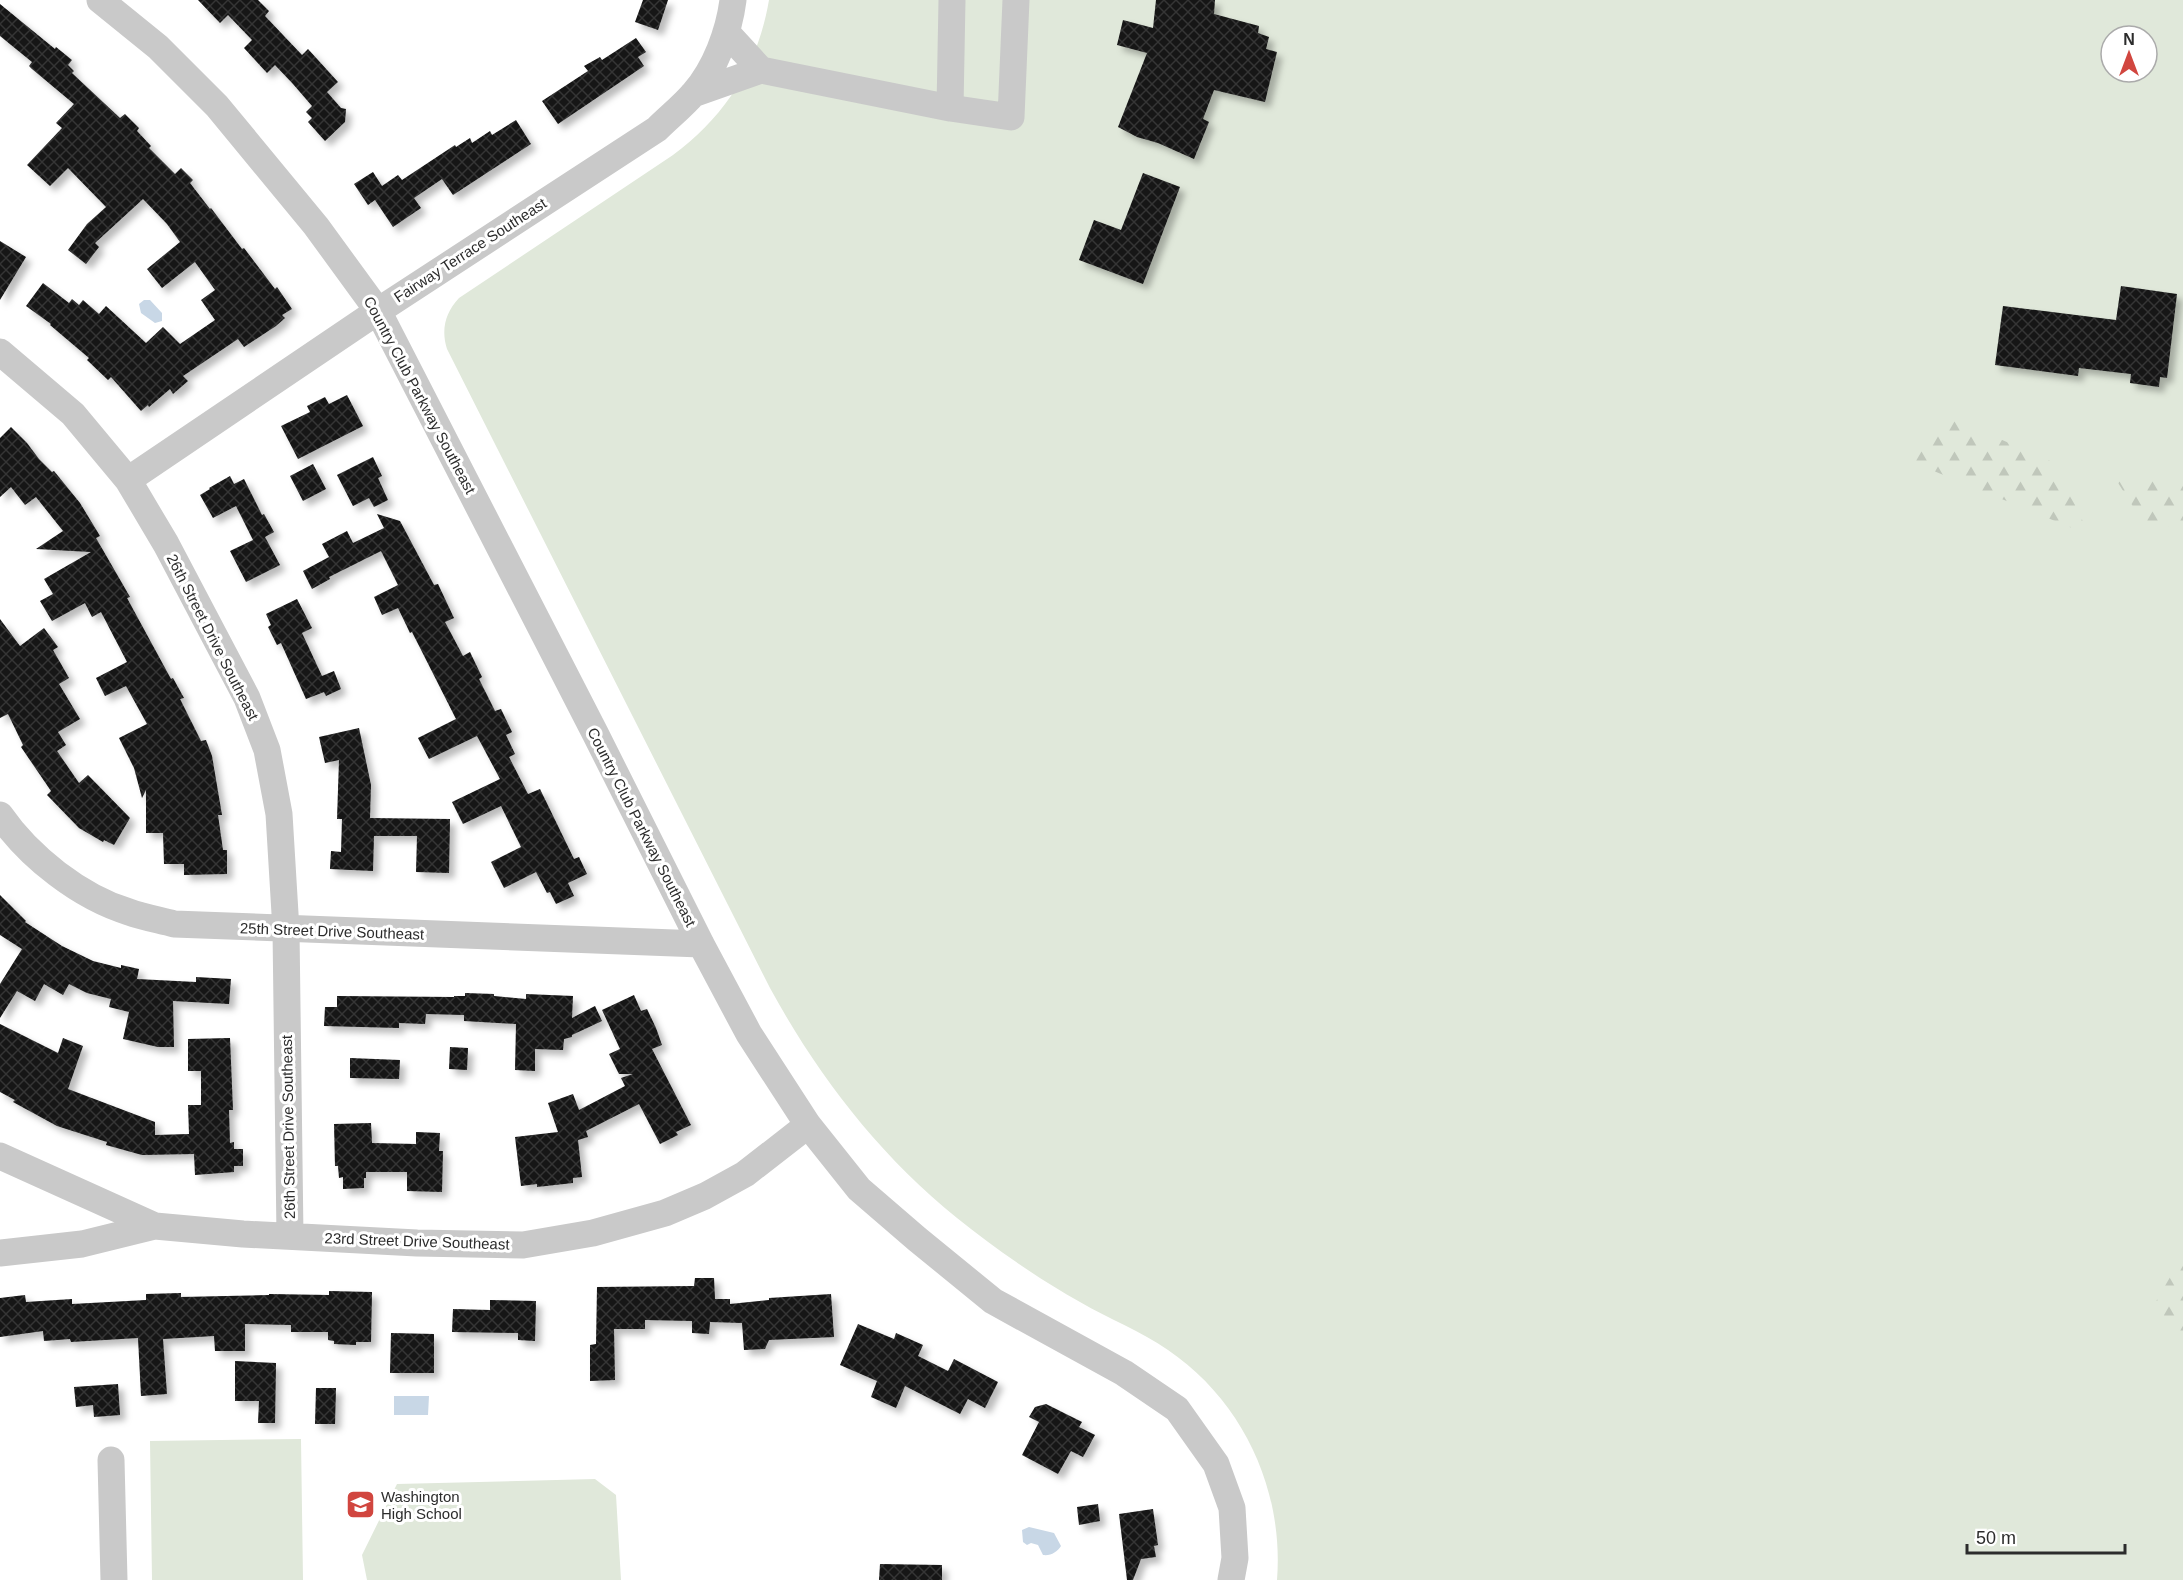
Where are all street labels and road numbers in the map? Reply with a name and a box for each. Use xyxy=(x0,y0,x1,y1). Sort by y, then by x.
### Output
street label: Fairway Terrace Southeast xyxy=(391,194,550,306)
street label: Country Club Parkway Southeast xyxy=(361,293,480,497)
street label: 26th Street Drive Southeast xyxy=(164,551,263,724)
street label: Country Club Parkway Southeast xyxy=(584,725,700,930)
street label: 25th Street Drive Southeast xyxy=(240,919,425,943)
street label: 26th Street Drive Southeast xyxy=(278,1034,298,1219)
street label: 23rd Street Drive Southeast xyxy=(324,1229,511,1253)

